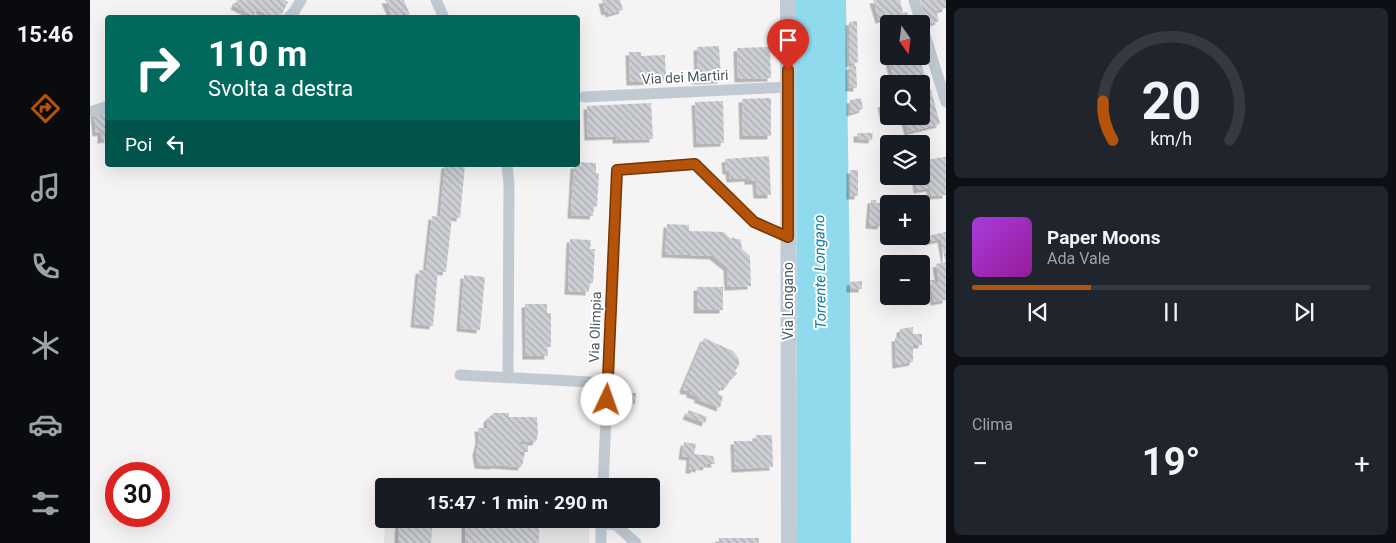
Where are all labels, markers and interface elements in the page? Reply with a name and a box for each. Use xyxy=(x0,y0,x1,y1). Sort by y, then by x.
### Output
north arrow xyxy=(880,15,930,65)
map controls xyxy=(880,15,930,305)
pin xyxy=(767,19,809,70)
text: 15:46 xyxy=(17,22,73,47)
icon: arrive xyxy=(774,26,802,54)
text: 110 m xyxy=(208,34,307,75)
icon: right xyxy=(125,35,190,100)
street label: Via dei Martiri xyxy=(641,67,729,87)
text: 20 xyxy=(1141,71,1201,132)
button: search xyxy=(880,75,930,125)
text: Svolta a destra xyxy=(208,76,353,101)
icon: directions xyxy=(28,91,63,126)
text: km/h xyxy=(1150,128,1192,149)
icon: left xyxy=(162,130,190,158)
text: Poi xyxy=(125,133,152,156)
button: layers xyxy=(880,135,930,185)
icon: music xyxy=(28,170,63,205)
button: + xyxy=(880,195,930,245)
water label: Torrente Longano xyxy=(810,215,830,329)
text: Paper Moons xyxy=(1047,226,1160,249)
icon: phone xyxy=(28,249,63,284)
text: Ada Vale xyxy=(1047,249,1110,268)
button: − xyxy=(880,255,930,305)
street label: Via Longano xyxy=(780,262,796,340)
street label: Via Olimpia xyxy=(586,291,604,363)
icon: previous xyxy=(1024,298,1052,326)
icon: pause xyxy=(1157,298,1185,326)
icon: next xyxy=(1290,298,1318,326)
icon: climate xyxy=(28,328,63,363)
position arrow xyxy=(580,373,632,425)
icon: car xyxy=(28,407,63,442)
text: Clima xyxy=(972,415,1013,434)
text: 19° xyxy=(1142,440,1200,484)
text: − xyxy=(972,447,988,480)
text: + xyxy=(1354,447,1370,480)
speed limit sign: 30 xyxy=(105,462,170,527)
icon: filters xyxy=(28,486,63,521)
text: 15:47 · 1 min · 290 m xyxy=(427,491,608,514)

